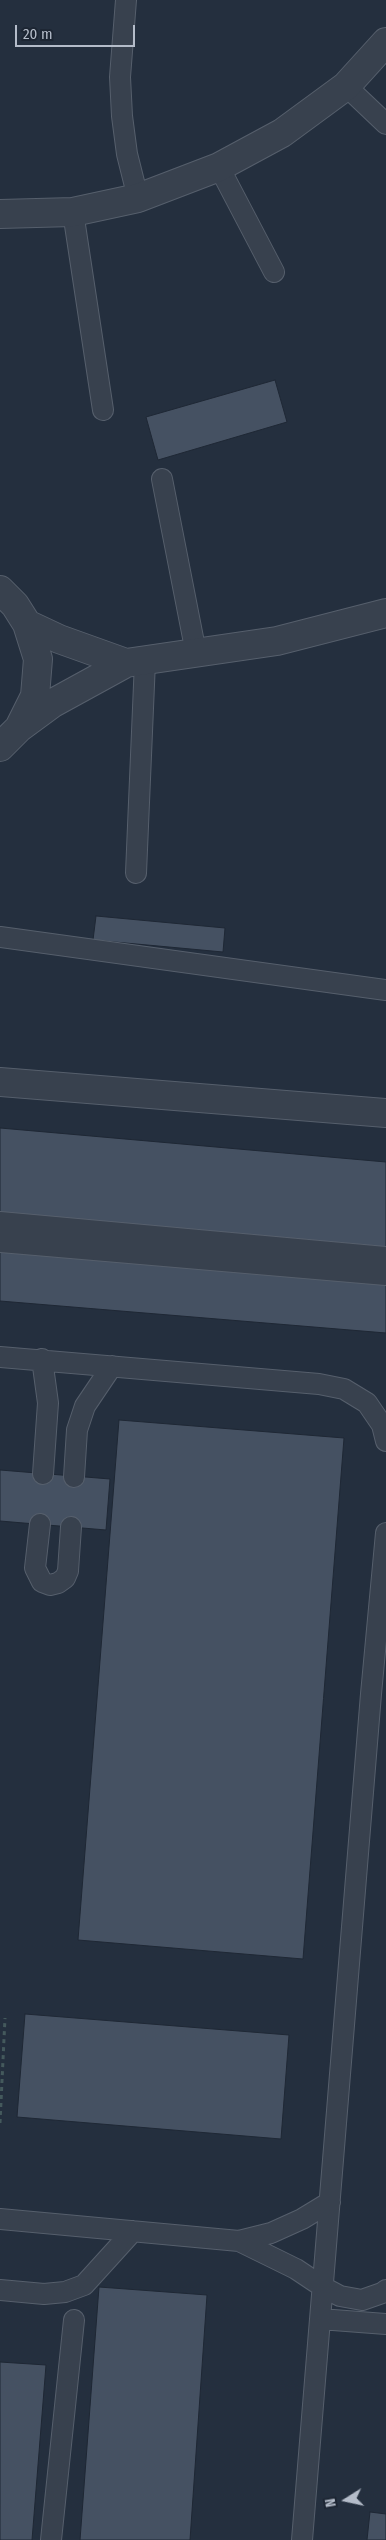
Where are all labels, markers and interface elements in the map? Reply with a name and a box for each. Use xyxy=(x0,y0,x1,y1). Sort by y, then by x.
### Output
scale bar xyxy=(18,15,138,47)
text: 20 m xyxy=(23,25,53,43)
north arrow xyxy=(321,2475,371,2525)
text: N xyxy=(322,2497,340,2508)

